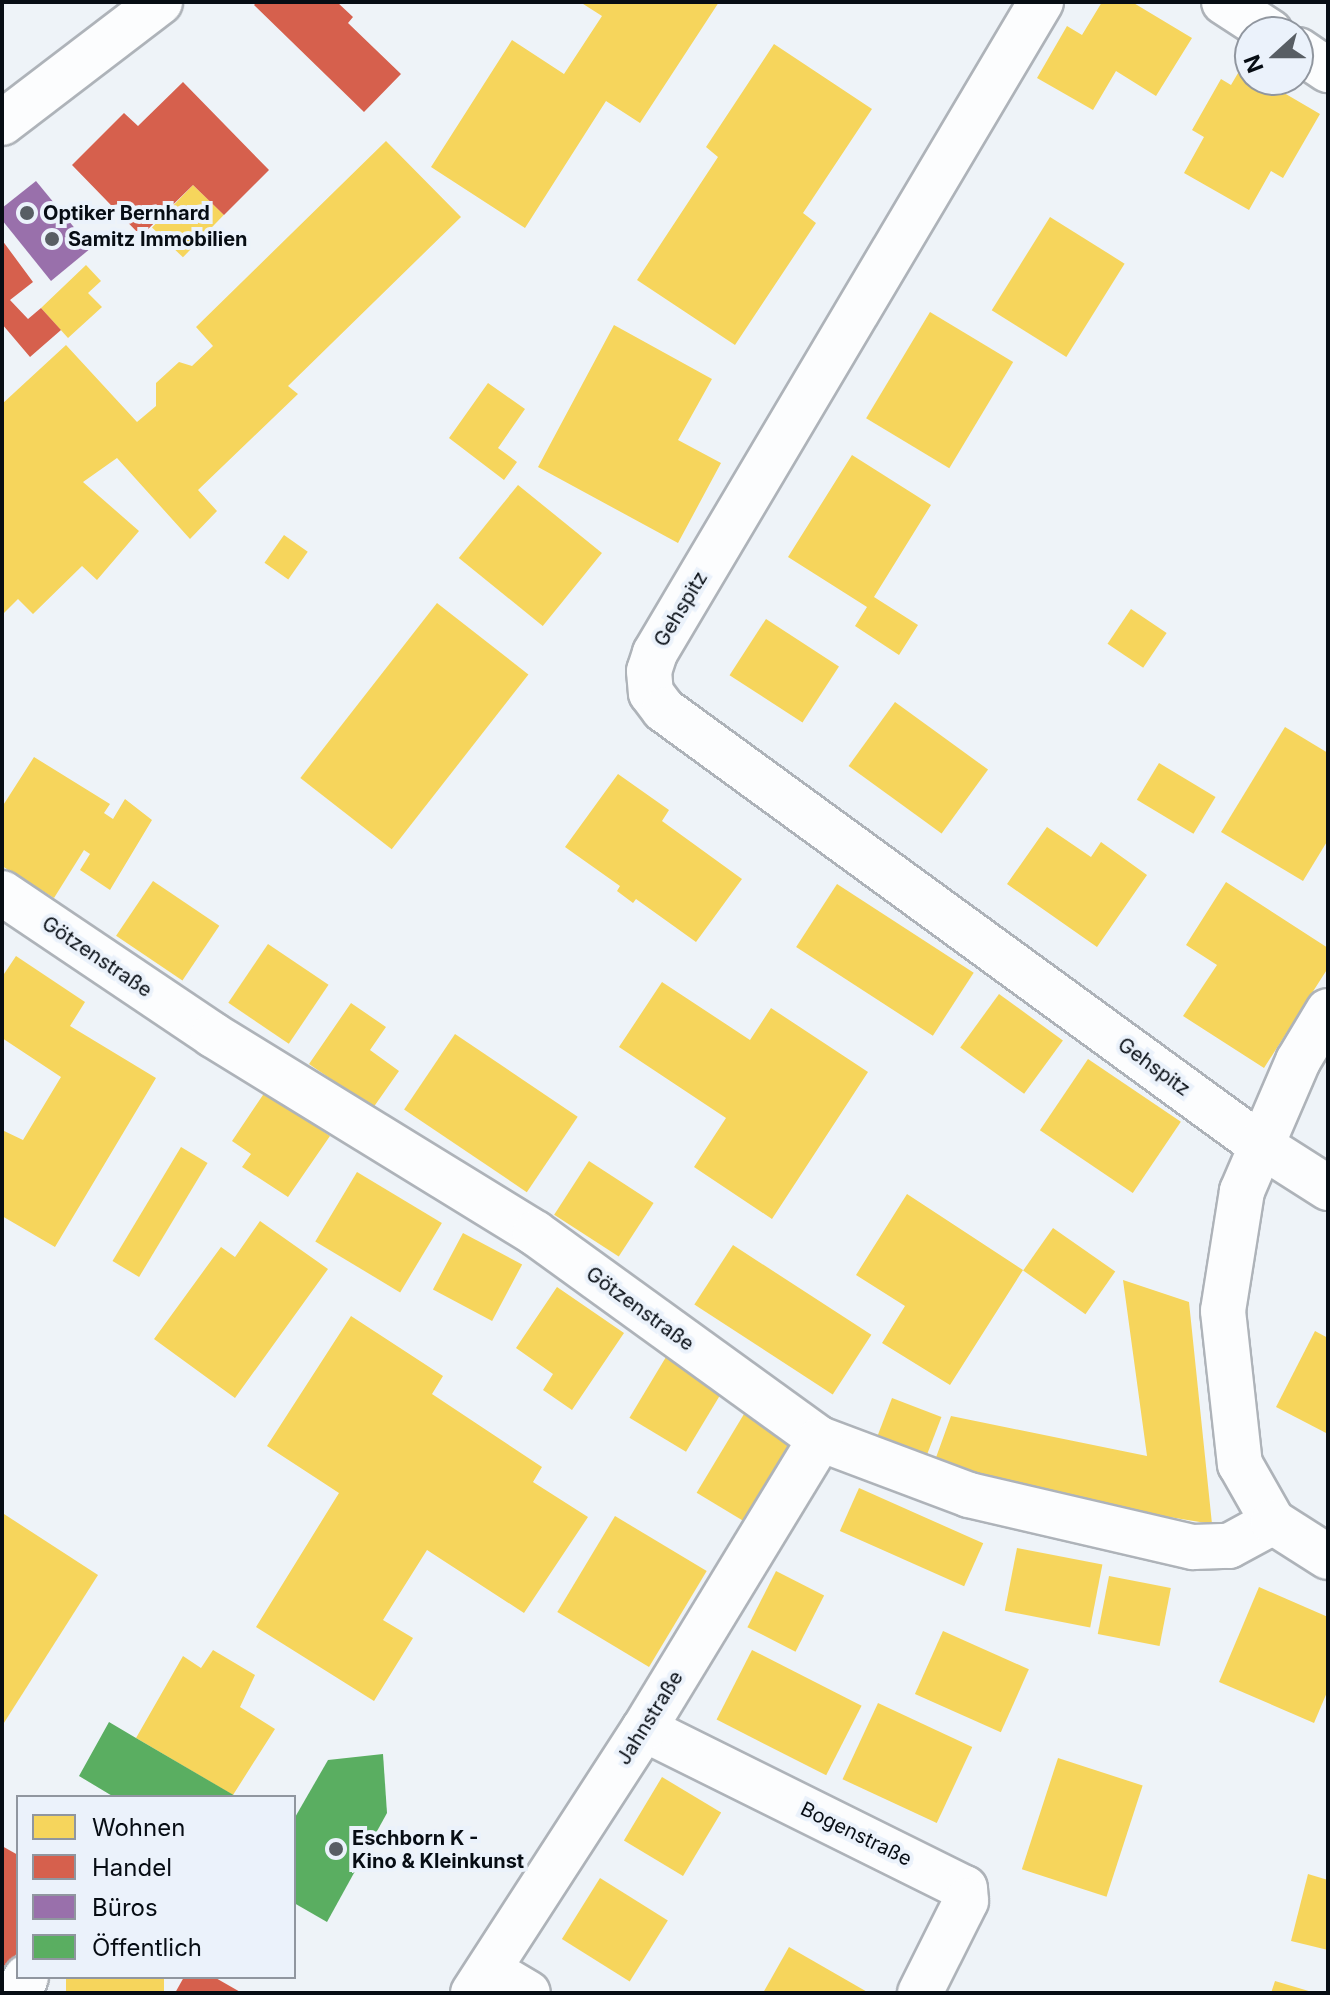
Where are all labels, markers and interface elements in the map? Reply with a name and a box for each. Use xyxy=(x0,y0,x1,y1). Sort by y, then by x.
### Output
north arrow xyxy=(1234,16,1314,96)
text: N xyxy=(1238,51,1269,76)
place label: Optiker Bernhard xyxy=(43,201,210,225)
marker: Optiker Bernhard xyxy=(18,204,36,222)
place label: Samitz Immobilien xyxy=(68,227,248,251)
marker: Samitz Immobilien xyxy=(43,230,61,248)
street label: Gehspitz xyxy=(649,567,713,651)
street label: Götzenstraße xyxy=(37,911,157,1003)
street label: Gehspitz xyxy=(1113,1033,1195,1101)
street label: Götzenstraße xyxy=(581,1262,699,1356)
street label: Jahnstraße xyxy=(612,1667,688,1769)
legend xyxy=(16,1795,296,1979)
street label: Bogenstraße xyxy=(797,1797,915,1871)
text: Wohnen xyxy=(92,1813,185,1842)
place label: Eschborn K - Kino & Kleinkunst xyxy=(352,1826,524,1873)
marker: Eschborn K - Kino & Kleinkunst xyxy=(327,1840,345,1858)
text: Handel xyxy=(92,1853,172,1882)
text: Büros xyxy=(92,1893,158,1922)
text: Öffentlich xyxy=(92,1933,202,1962)

